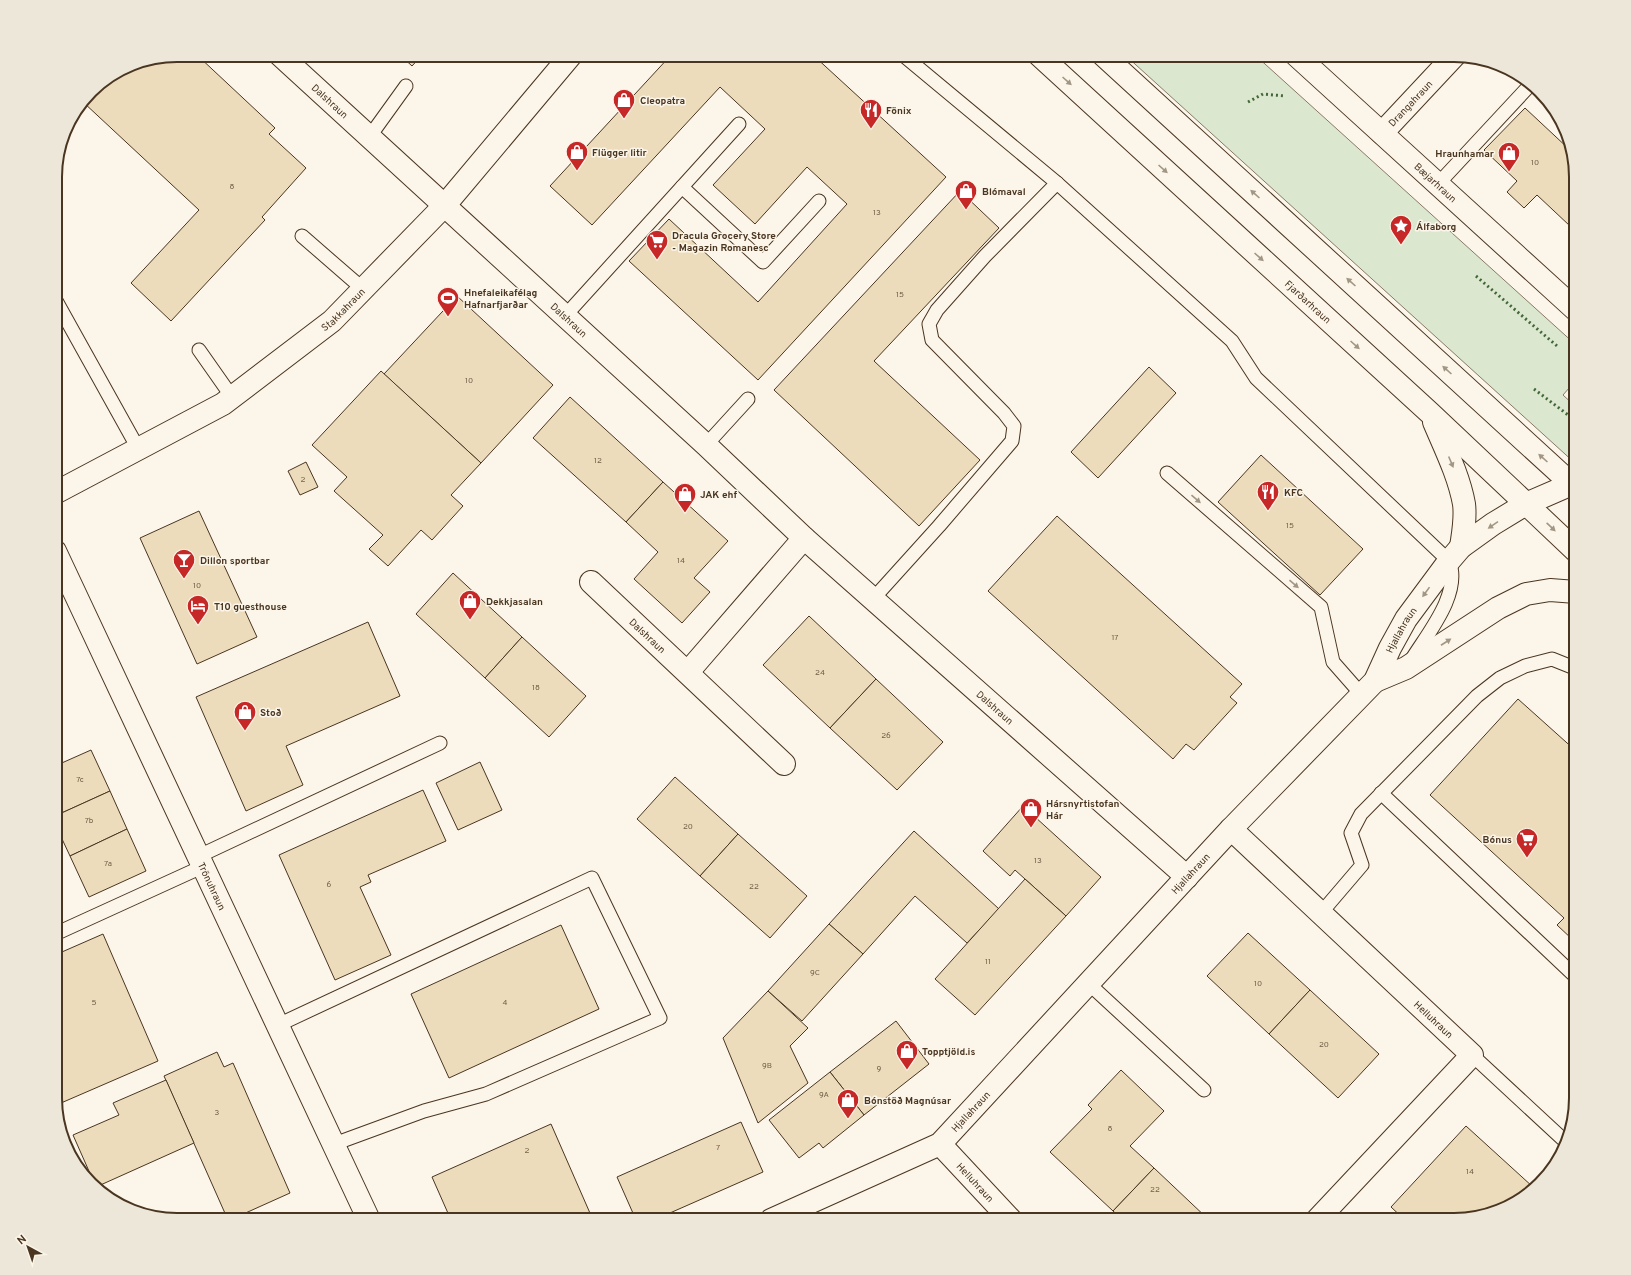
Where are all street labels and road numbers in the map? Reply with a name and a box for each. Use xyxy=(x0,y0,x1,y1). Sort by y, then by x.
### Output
street label: Drangahraun xyxy=(1386,78,1436,130)
street label: Dalshraun xyxy=(308,82,350,122)
street label: Bæjarhraun xyxy=(1411,161,1459,206)
street label: Fjarðarhraun xyxy=(1281,278,1333,327)
street label: Stakkahraun xyxy=(319,286,369,335)
street label: Dalshraun xyxy=(547,301,589,341)
street label: Hjallahraun xyxy=(1384,605,1421,655)
street label: Dalshraun xyxy=(626,616,668,657)
street label: Dalshraun xyxy=(973,688,1015,728)
street label: Hjallahraun xyxy=(1169,851,1214,897)
street label: Trönuhraun xyxy=(194,860,228,913)
street label: Helluhraun xyxy=(1410,999,1455,1042)
street label: Hjallahraun xyxy=(949,1089,994,1135)
street label: Helluhraun xyxy=(953,1161,996,1206)

